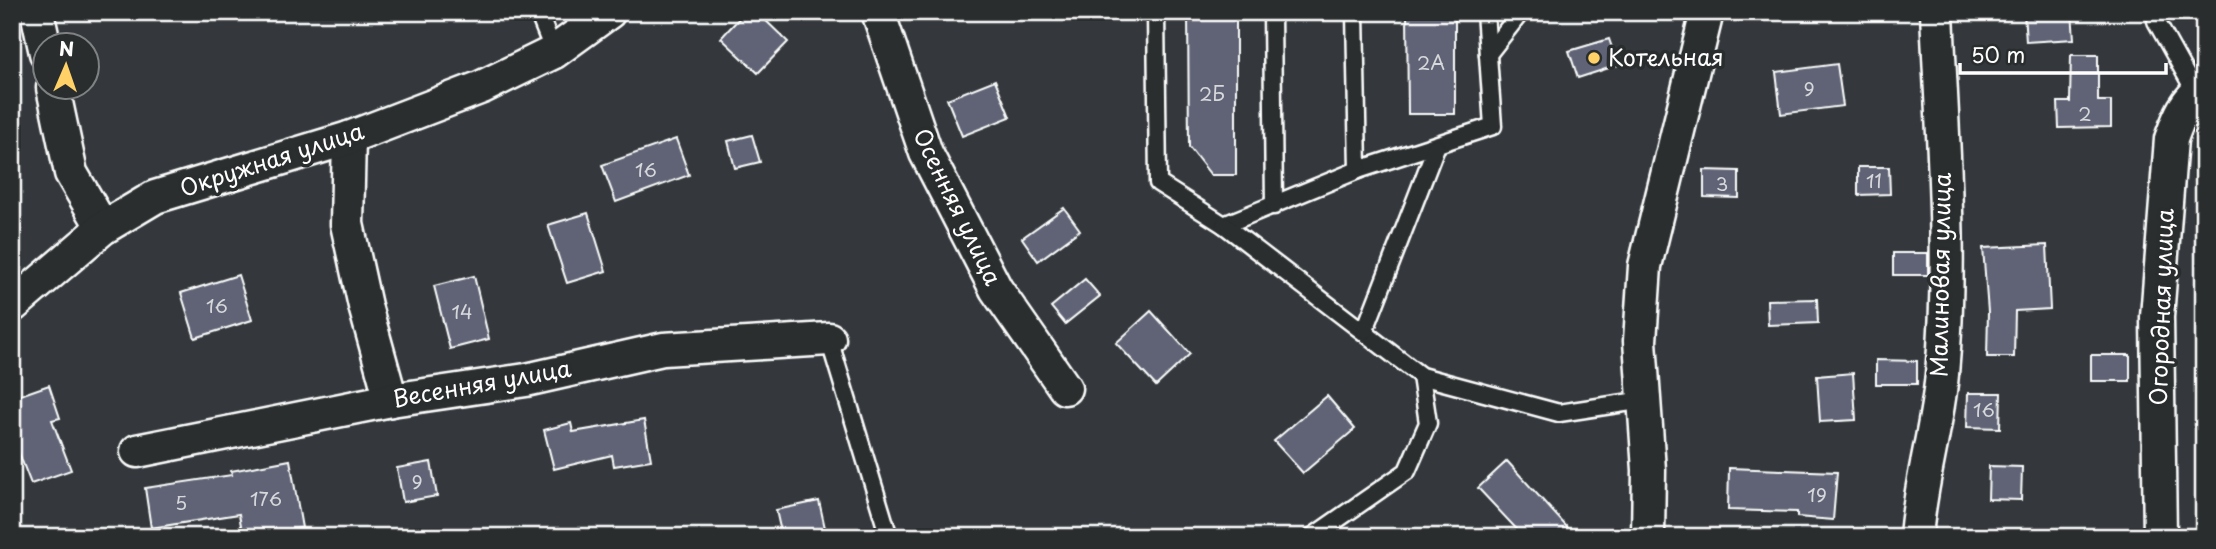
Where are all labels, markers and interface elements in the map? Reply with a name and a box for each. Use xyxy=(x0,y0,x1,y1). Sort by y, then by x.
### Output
north arrow xyxy=(32,32,102,102)
scale bar xyxy=(1960,32,2167,76)
text: N xyxy=(59,34,75,62)
text: 50 m xyxy=(1971,38,2025,70)
place label: Котельная xyxy=(1608,39,1724,74)
house number: 2А xyxy=(1417,48,1445,76)
marker: Котельная xyxy=(1586,50,1602,66)
house number: 9 xyxy=(1803,74,1815,102)
house number: 2Б xyxy=(1199,79,1225,107)
house number: 2 xyxy=(2078,99,2092,127)
street label: Окружная улица xyxy=(175,112,369,205)
street label: Осенняя улица xyxy=(905,122,1012,291)
house number: 16 xyxy=(635,155,657,183)
house number: 11 xyxy=(1866,166,1882,194)
house number: 3 xyxy=(1716,169,1728,197)
street label: Малиновая улица xyxy=(1920,172,1959,378)
street label: Огородная улица xyxy=(2140,207,2181,406)
house number: 16 xyxy=(206,291,228,319)
house number: 14 xyxy=(451,297,473,325)
street label: Весенняя улица xyxy=(390,350,574,415)
house number: 16 xyxy=(1973,395,1995,423)
house number: 9 xyxy=(411,467,423,495)
house number: 19 xyxy=(1807,480,1827,508)
house number: 176 xyxy=(250,484,282,512)
house number: 5 xyxy=(175,488,187,516)

